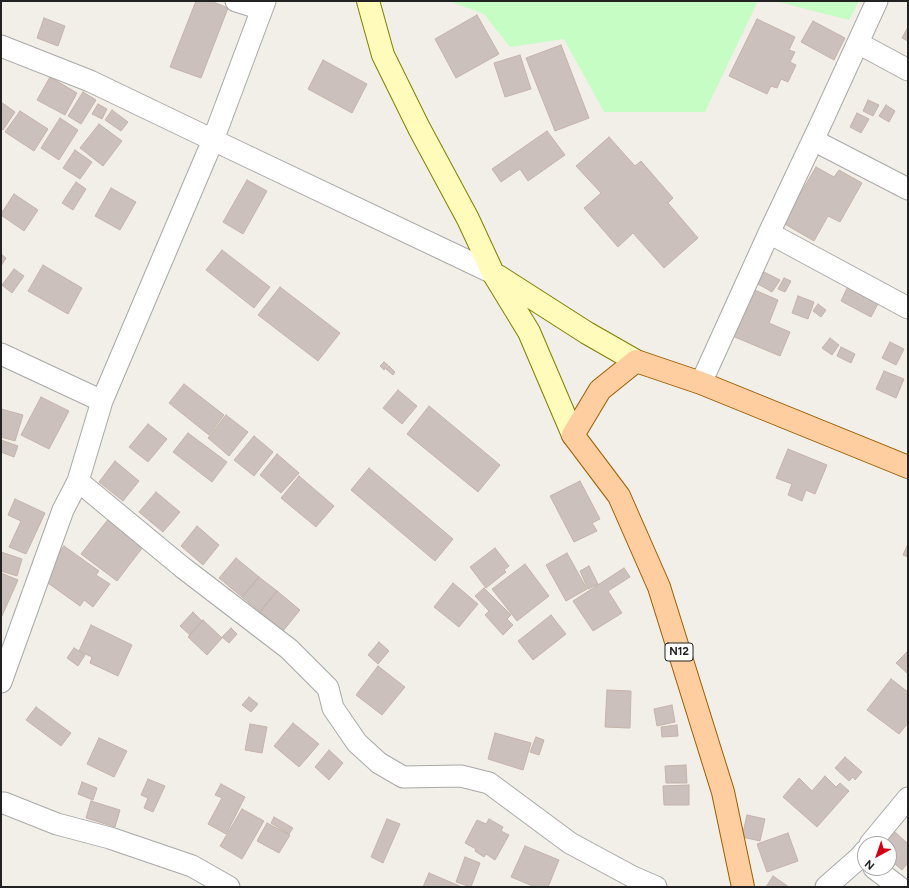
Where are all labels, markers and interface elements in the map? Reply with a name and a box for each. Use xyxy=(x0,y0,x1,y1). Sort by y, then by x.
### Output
road number: N12 xyxy=(665,643,693,661)
north arrow xyxy=(857,836,897,876)
text: N xyxy=(862,857,877,873)

